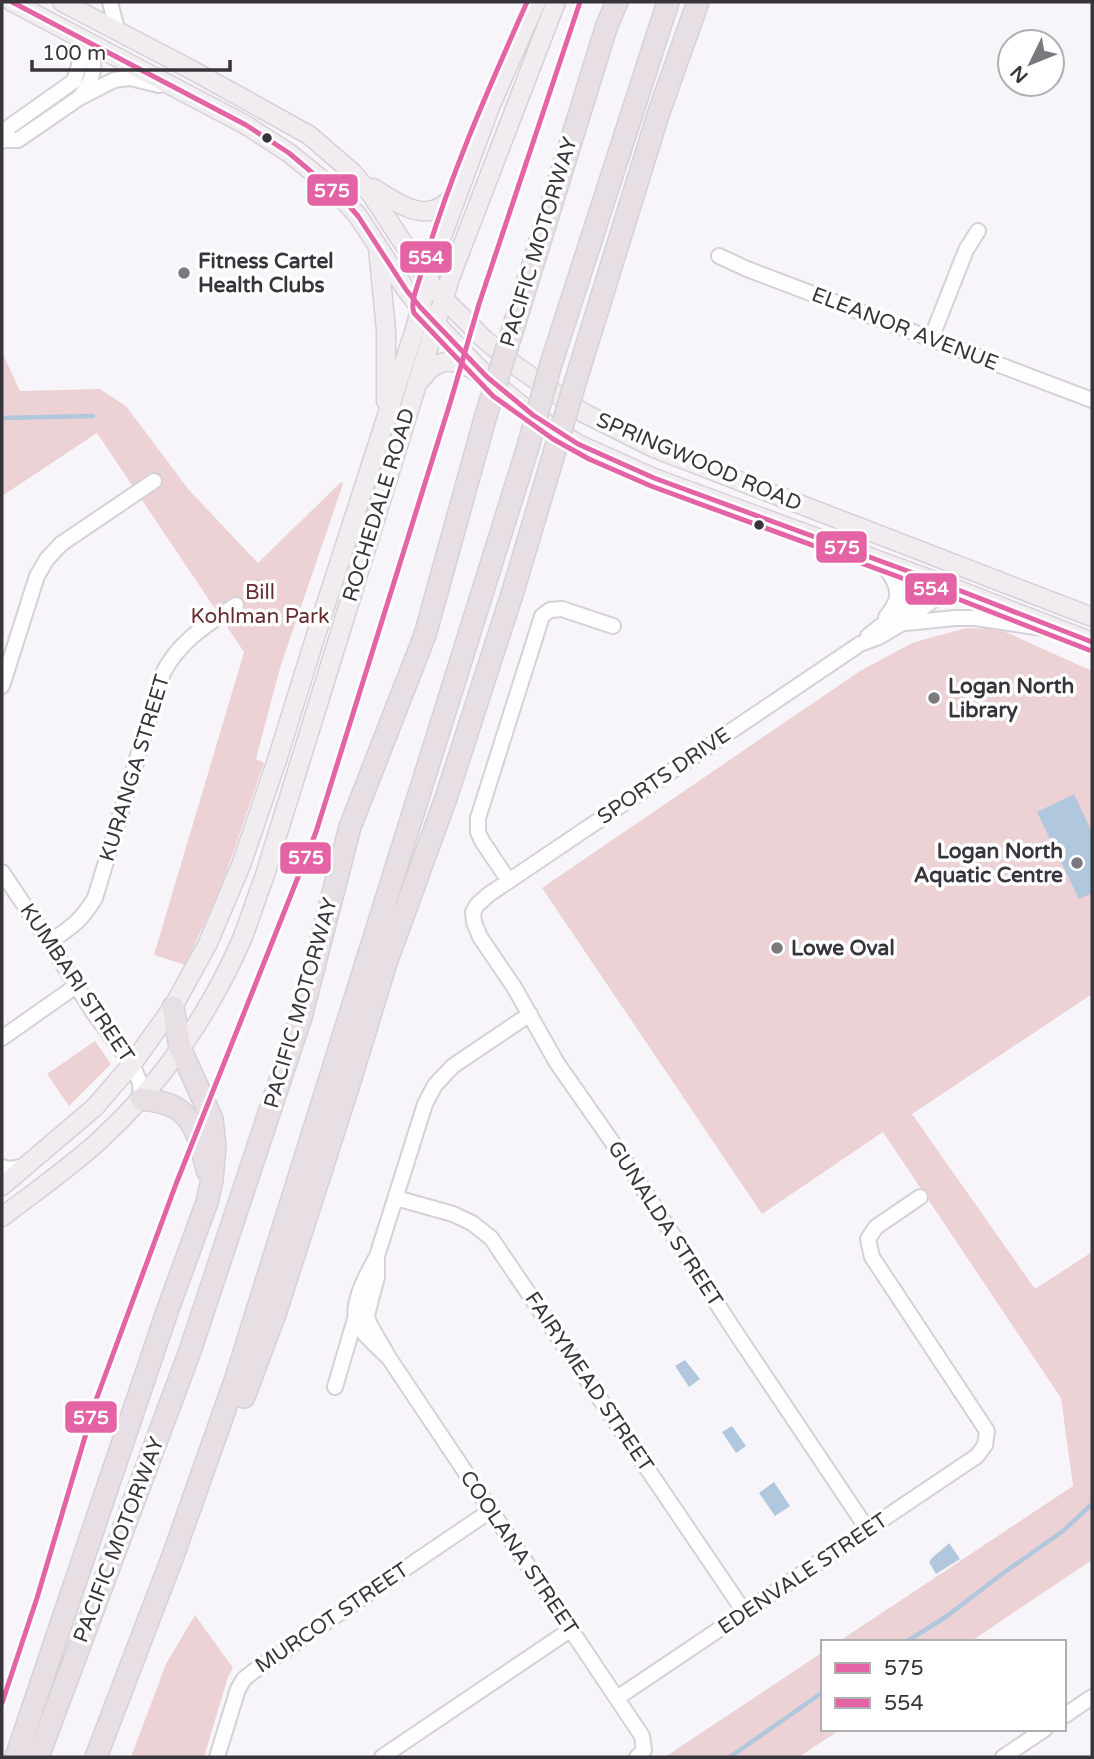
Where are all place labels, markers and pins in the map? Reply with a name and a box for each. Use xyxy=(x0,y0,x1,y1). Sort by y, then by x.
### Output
unlabelled marker xyxy=(260,131,274,145)
place label: Fitness Cartel Health Clubs xyxy=(198,249,334,298)
marker: Fitness Cartel Health Clubs xyxy=(176,265,192,281)
unlabelled marker xyxy=(752,518,766,532)
place label: Logan North Library xyxy=(948,674,1074,723)
marker: Logan North Library xyxy=(926,690,942,706)
place label: Logan North Aquatic Centre xyxy=(914,839,1063,888)
marker: Logan North Aquatic Centre xyxy=(1069,855,1085,871)
place label: Lowe Oval xyxy=(791,936,895,961)
marker: Lowe Oval xyxy=(769,940,785,956)

